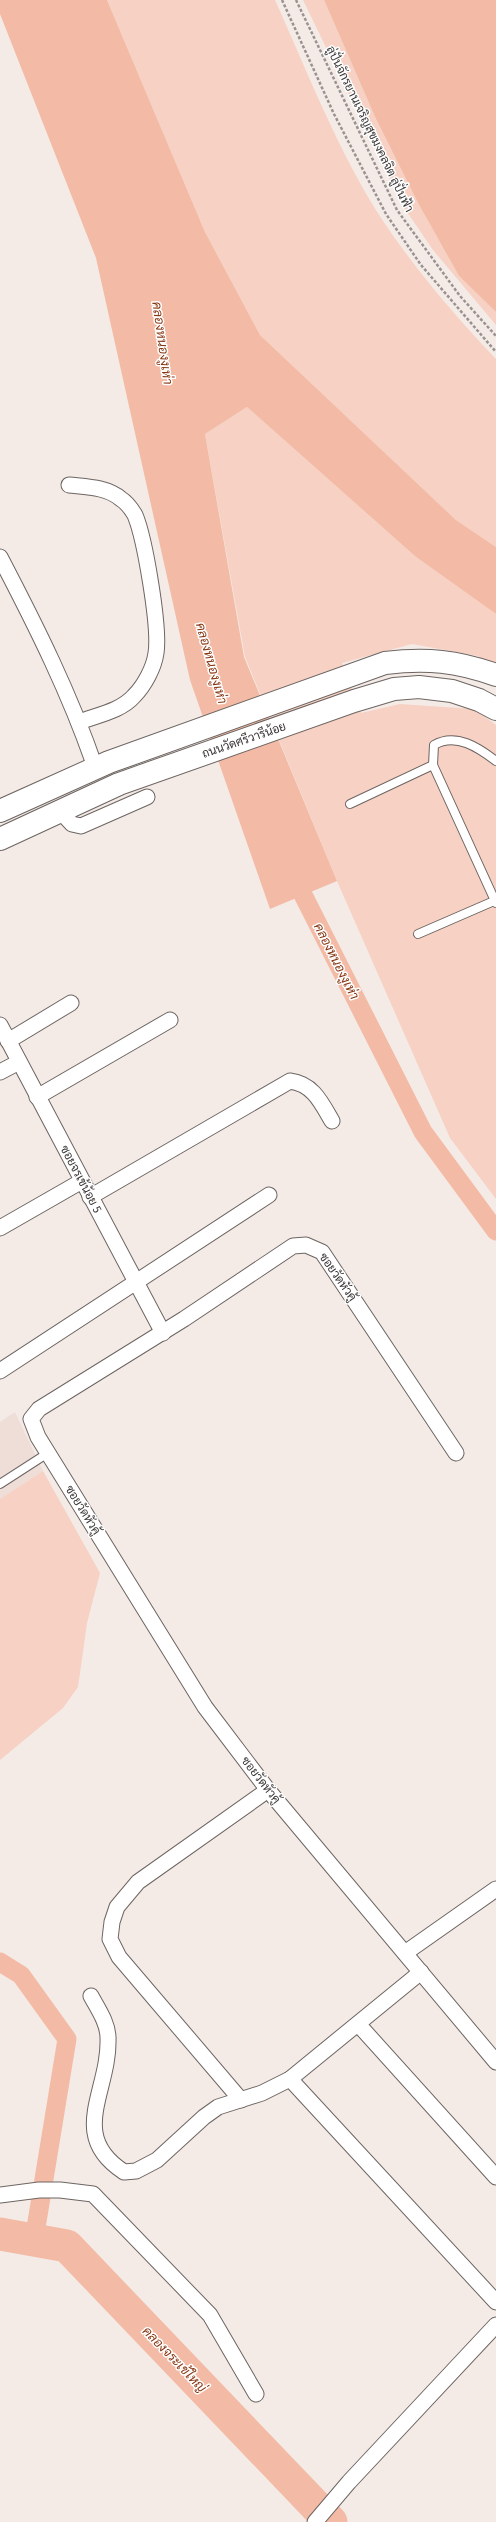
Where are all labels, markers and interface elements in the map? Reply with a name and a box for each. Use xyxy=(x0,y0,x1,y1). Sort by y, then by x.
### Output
street label: ลู่ปั่นจักรยานเจริญสุขมงคลจิต ลู่ปั่นฟ้า xyxy=(322,42,420,215)
water label: คลองหนองงูเห่า xyxy=(147,301,176,386)
water label: คลองหนองงูเห่า xyxy=(191,621,230,706)
street label: ถนนวัดศรีวารีน้อย xyxy=(200,718,288,761)
water label: คลองหนองงูเห่า xyxy=(309,921,362,1003)
street label: ซอยจรเข้น้อย 5 xyxy=(57,1143,105,1216)
street label: ซอยวัดหัวคู้ xyxy=(316,1250,360,1305)
street label: ซอยวัดหัวคู้ xyxy=(61,1483,104,1539)
street label: ซอยวัดหัวคู้ xyxy=(238,1754,284,1808)
water label: คลองจระเข้ใหญ่ xyxy=(139,2323,211,2397)

